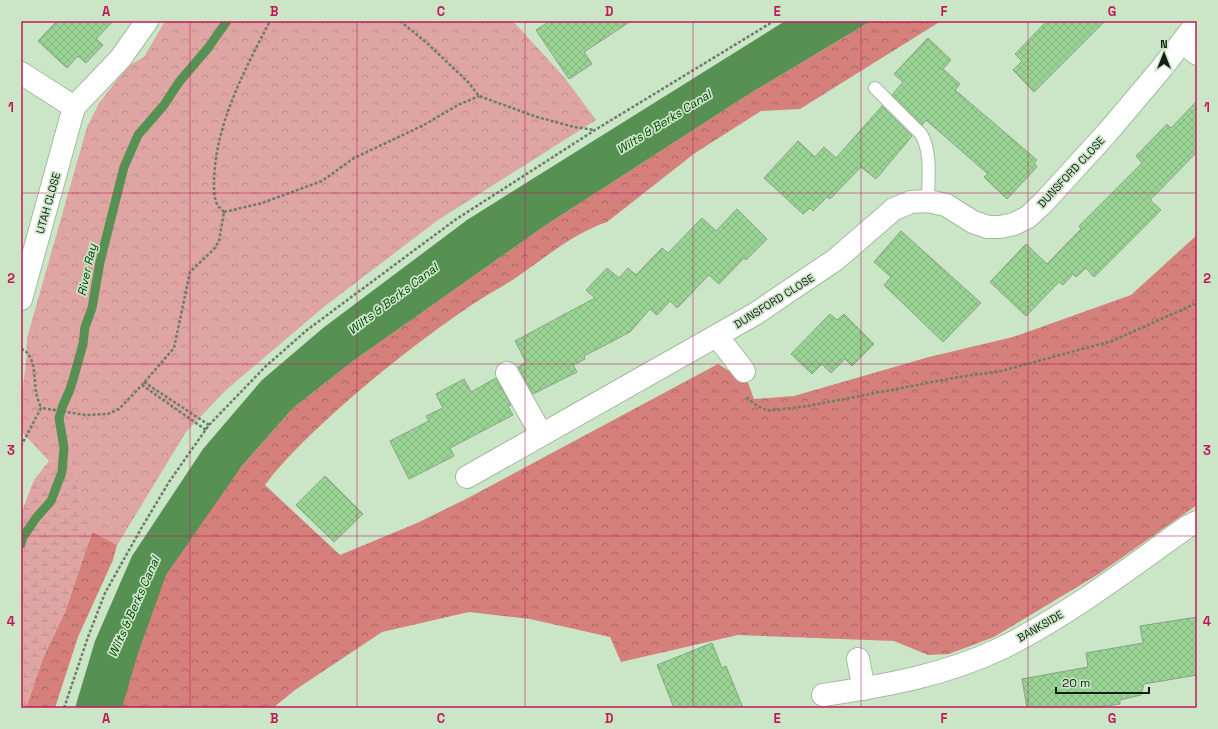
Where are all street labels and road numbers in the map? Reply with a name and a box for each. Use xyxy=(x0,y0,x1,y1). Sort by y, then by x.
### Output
street label: DUNSFORD CLOSE xyxy=(1034,134,1108,210)
street label: UTAH CLOSE xyxy=(33,171,63,235)
street label: DUNSFORD CLOSE xyxy=(731,271,817,331)
street label: BANKSIDE xyxy=(1014,607,1066,645)

